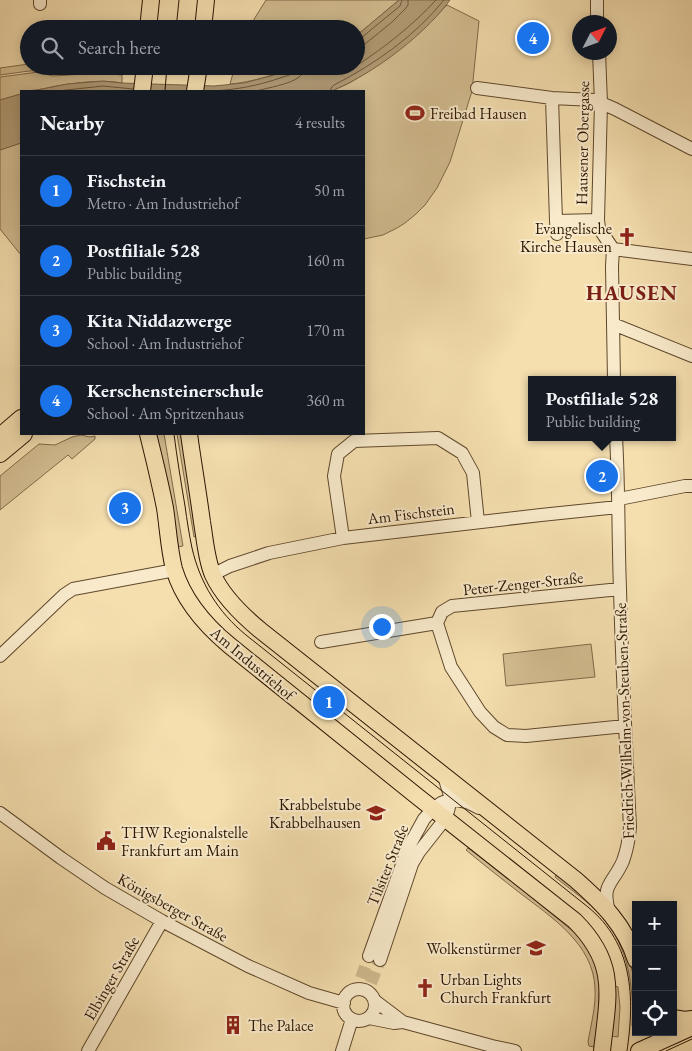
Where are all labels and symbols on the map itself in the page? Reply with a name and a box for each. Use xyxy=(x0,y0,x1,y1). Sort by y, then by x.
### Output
north arrow xyxy=(572,15,617,60)
pin: 4 xyxy=(517,19,549,57)
street label: Hausener Obergasse xyxy=(571,81,594,205)
sports icon: Freibad Hausen xyxy=(404,102,426,124)
place label: Freibad Hausen xyxy=(430,103,527,124)
place label: Evangelische Kirche Hausen xyxy=(520,218,613,257)
church icon: Evangelische Kirche Hausen xyxy=(616,226,638,248)
district label: HAUSEN xyxy=(586,279,678,306)
pin: 2 xyxy=(586,457,618,495)
pin: 3 xyxy=(109,489,141,527)
street label: Am Fischstein xyxy=(365,498,456,529)
street label: Peter-Zenger-Straße xyxy=(462,567,584,600)
street label: Friedrich-Wilhelm-von-Steuben-Straße xyxy=(610,602,639,840)
your location xyxy=(369,614,395,640)
street label: Am Industriehof xyxy=(205,621,301,706)
pin: 1 xyxy=(313,683,345,721)
place label: Krabbelstube Krabbelhausen xyxy=(269,794,362,833)
school or university icon: Krabbelstube Krabbelhausen xyxy=(365,802,387,824)
street label: Tilsiter Straße xyxy=(362,821,413,909)
place label: THW Regionalstelle Frankfurt am Main xyxy=(121,822,248,861)
public building icon: THW Regionalstelle Frankfurt am Main xyxy=(95,830,117,852)
street label: Königsberger Straße xyxy=(114,868,232,947)
street label: Elbinger Straße xyxy=(79,932,144,1024)
school or university icon: Wolkenstürmer xyxy=(525,937,547,959)
place label: Wolkenstürmer xyxy=(426,938,522,959)
place label: Urban Lights Church Frankfurt xyxy=(440,969,551,1008)
church icon: Urban Lights Church Frankfurt xyxy=(414,977,436,999)
building icon: The Palace xyxy=(222,1014,244,1036)
place label: The Palace xyxy=(248,1015,313,1036)

